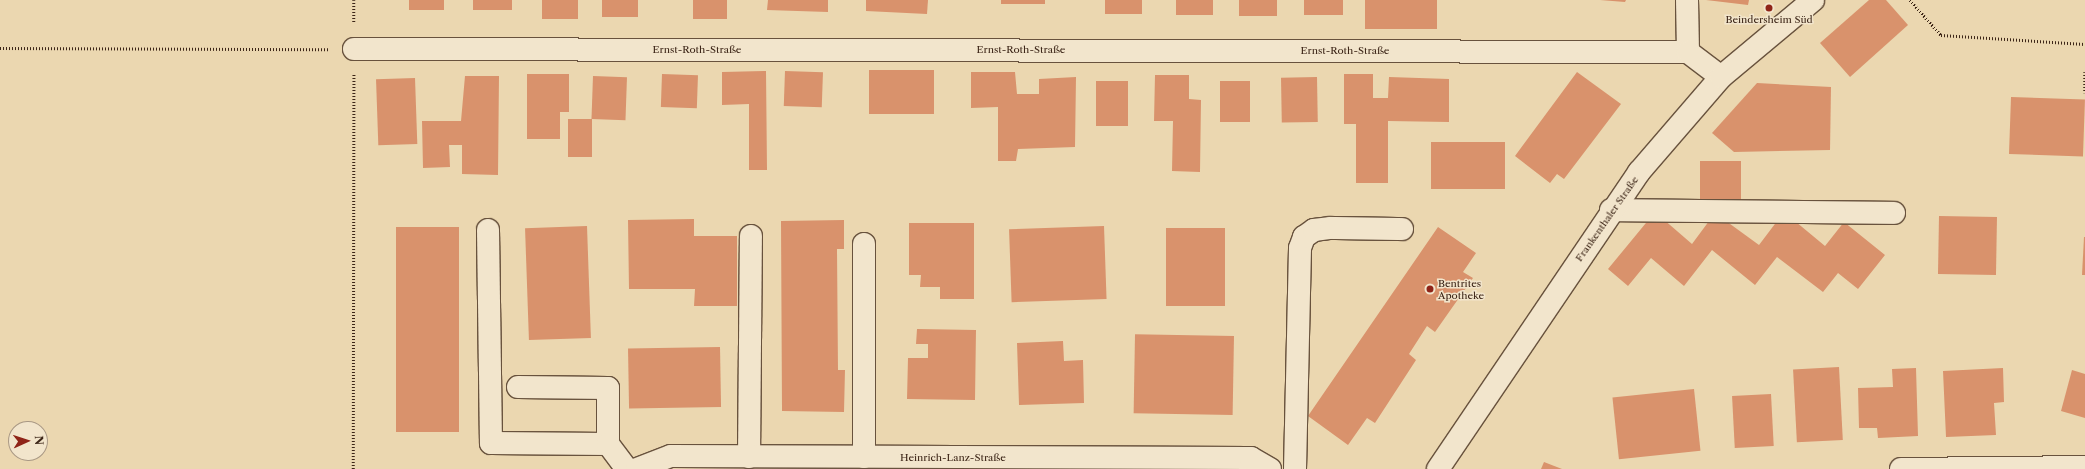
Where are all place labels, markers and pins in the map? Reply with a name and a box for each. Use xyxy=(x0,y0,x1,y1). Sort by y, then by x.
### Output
marker: Beindersheim Süd xyxy=(1764,3,1774,13)
place label: Beindersheim Süd xyxy=(1725,14,1813,26)
place label: Bentrites Apotheke xyxy=(1438,277,1484,300)
marker: Bentrites Apotheke xyxy=(1425,284,1435,294)

